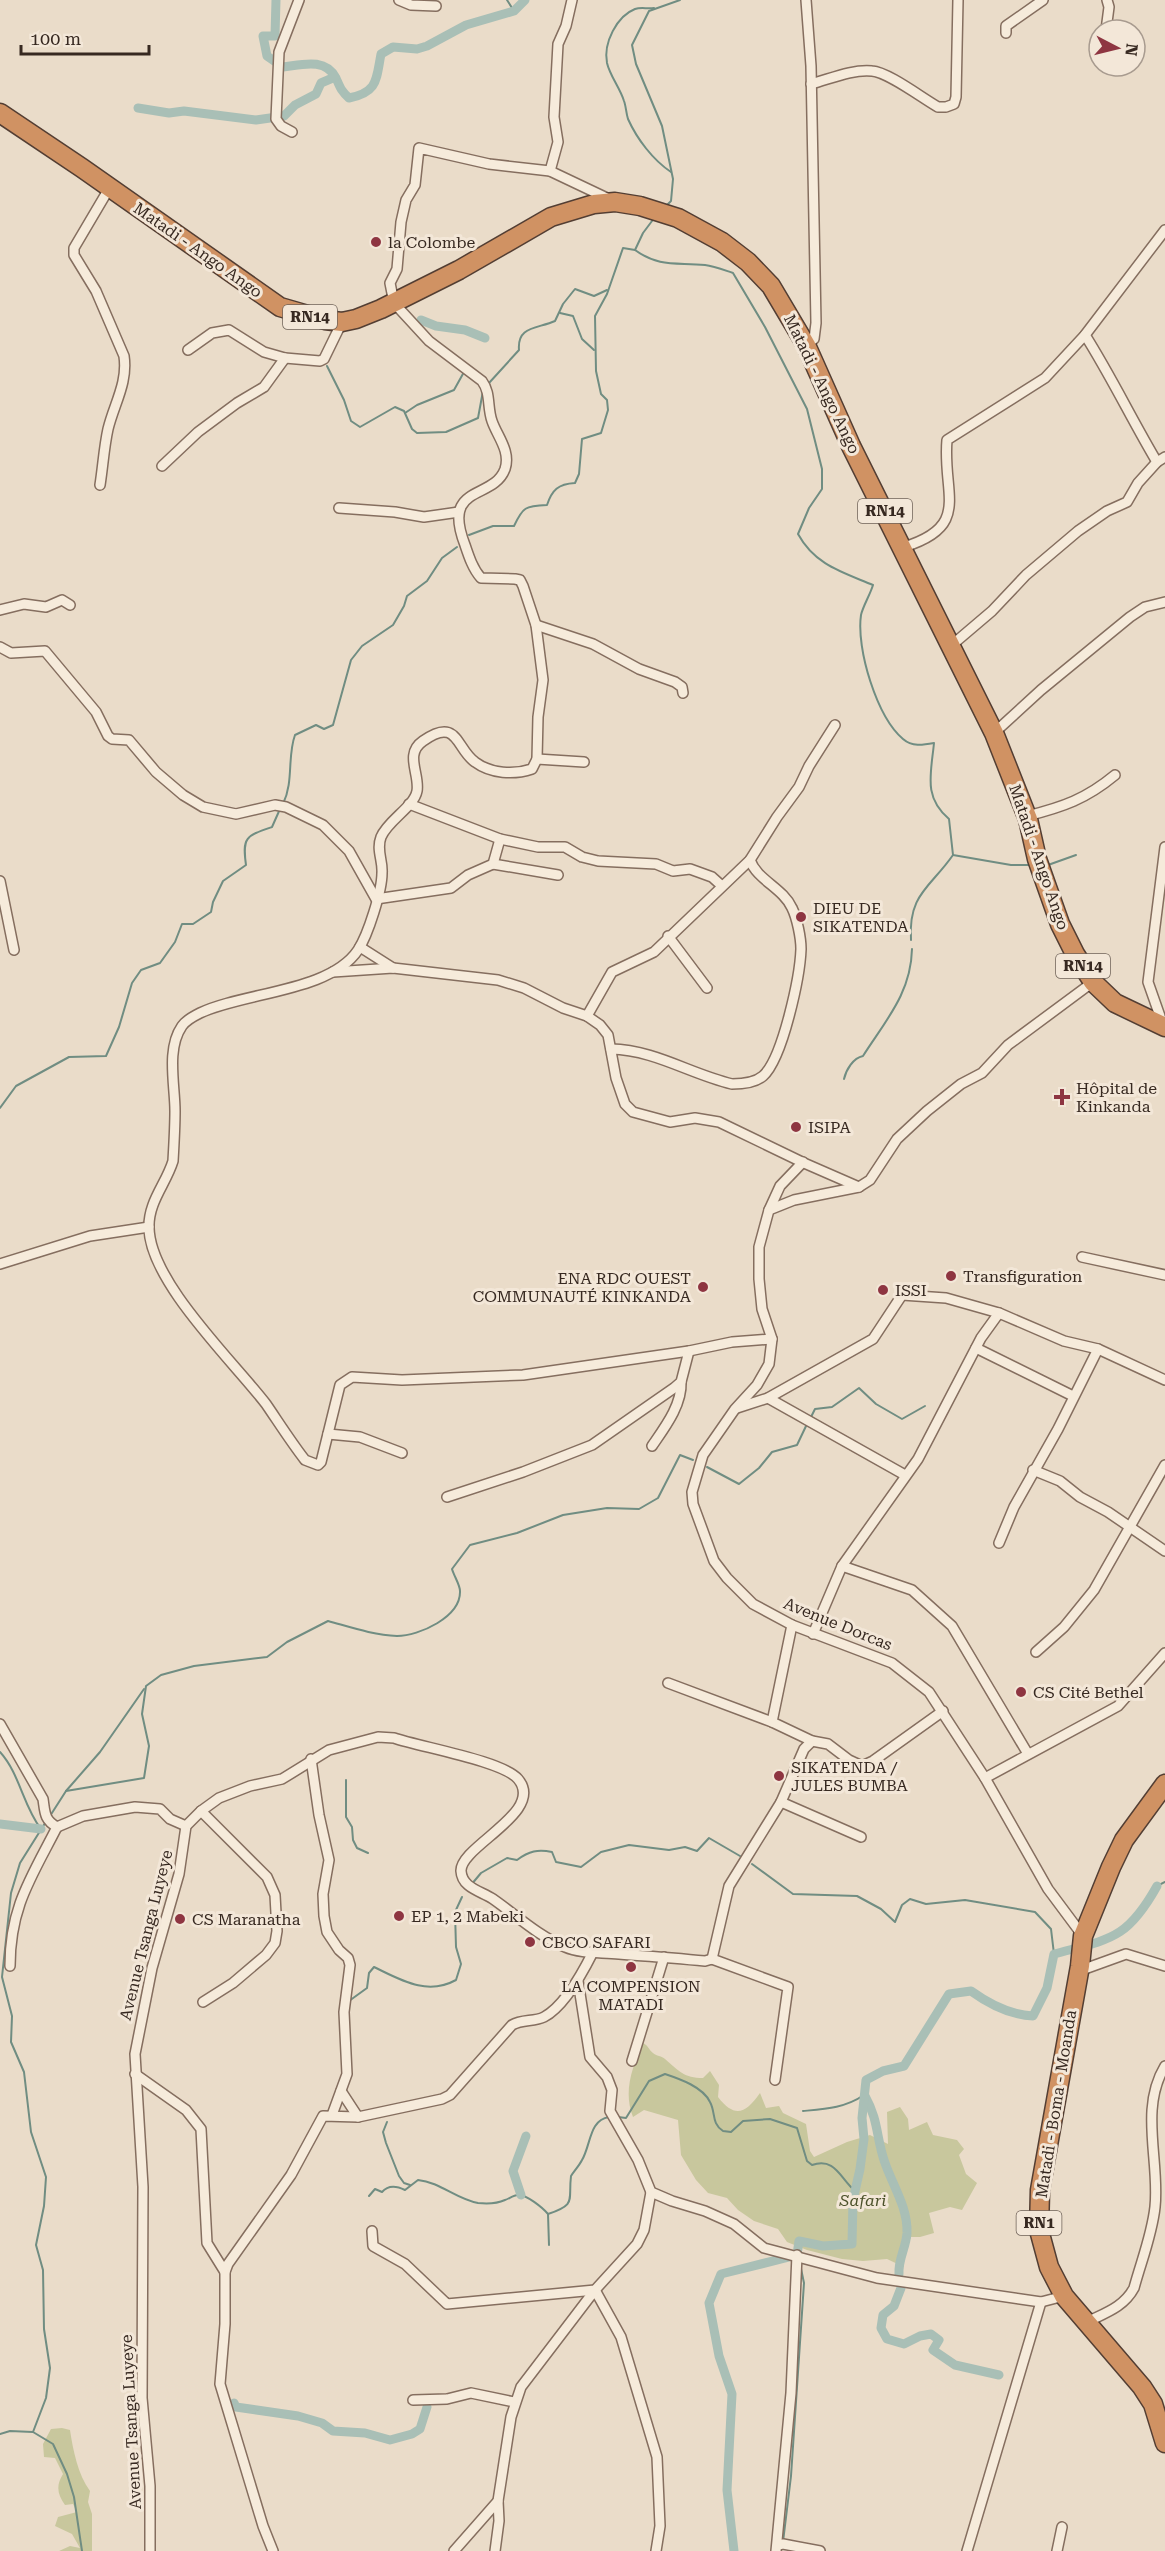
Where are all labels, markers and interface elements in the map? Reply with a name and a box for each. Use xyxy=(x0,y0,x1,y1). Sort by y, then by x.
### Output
scale bar xyxy=(21,18,148,56)
north arrow xyxy=(1087,18,1147,78)
text: 100 m xyxy=(30,28,81,49)
text: N xyxy=(1121,42,1142,57)
street label: Matadi - Ango Ango xyxy=(130,198,266,302)
place label: la Colombe xyxy=(388,233,475,252)
marker: la Colombe xyxy=(369,235,383,249)
road number: RN14 xyxy=(283,305,337,329)
street label: Matadi - Ango Ango xyxy=(780,311,864,457)
road number: RN14 xyxy=(858,499,912,523)
street label: Matadi - Ango Ango xyxy=(1005,782,1073,932)
place label: DIEU DE SIKATENDA xyxy=(813,899,909,936)
marker: DIEU DE SIKATENDA xyxy=(794,910,808,924)
road number: RN14 xyxy=(1056,954,1110,978)
place label: Hôpital de Kinkanda xyxy=(1076,1079,1157,1116)
marker: Hôpital de Kinkanda xyxy=(1053,1088,1071,1106)
place label: ISIPA xyxy=(808,1118,852,1137)
marker: ISIPA xyxy=(789,1120,803,1134)
place label: Transfiguration xyxy=(963,1267,1082,1286)
place label: ENA RDC OUEST COMMUNAUTÉ KINKANDA xyxy=(473,1269,692,1306)
marker: Transfiguration xyxy=(944,1269,958,1283)
marker: ENA RDC OUEST COMMUNAUTÉ KINKANDA xyxy=(696,1280,710,1294)
place label: ISSI xyxy=(895,1281,927,1300)
marker: ISSI xyxy=(876,1283,890,1297)
street label: Avenue Dorcas xyxy=(781,1594,895,1655)
place label: CS Cité Bethel xyxy=(1033,1683,1144,1702)
marker: CS Cité Bethel xyxy=(1014,1685,1028,1699)
place label: SIKATENDA / JULES BUMBA xyxy=(791,1758,909,1795)
marker: SIKATENDA / JULES BUMBA xyxy=(772,1769,786,1783)
street label: Avenue Tsanga Luyeye xyxy=(116,1848,176,2022)
place label: EP 1, 2 Mabeki xyxy=(411,1907,524,1926)
marker: EP 1, 2 Mabeki xyxy=(392,1909,406,1923)
place label: CS Maranatha xyxy=(192,1910,301,1929)
marker: CS Maranatha xyxy=(173,1912,187,1926)
place label: CBCO SAFARI xyxy=(542,1933,651,1952)
marker: CBCO SAFARI xyxy=(523,1935,537,1949)
marker: LA COMPENSION MATADI xyxy=(624,1960,638,1974)
place label: LA COMPENSION MATADI xyxy=(561,1977,701,2014)
street label: Matadi - Boma - Moanda xyxy=(1032,2008,1080,2199)
park label: Safari xyxy=(839,2191,886,2210)
road number: RN1 xyxy=(1016,2211,1062,2235)
street label: Avenue Tsanga Luyeye xyxy=(117,2334,145,2510)

